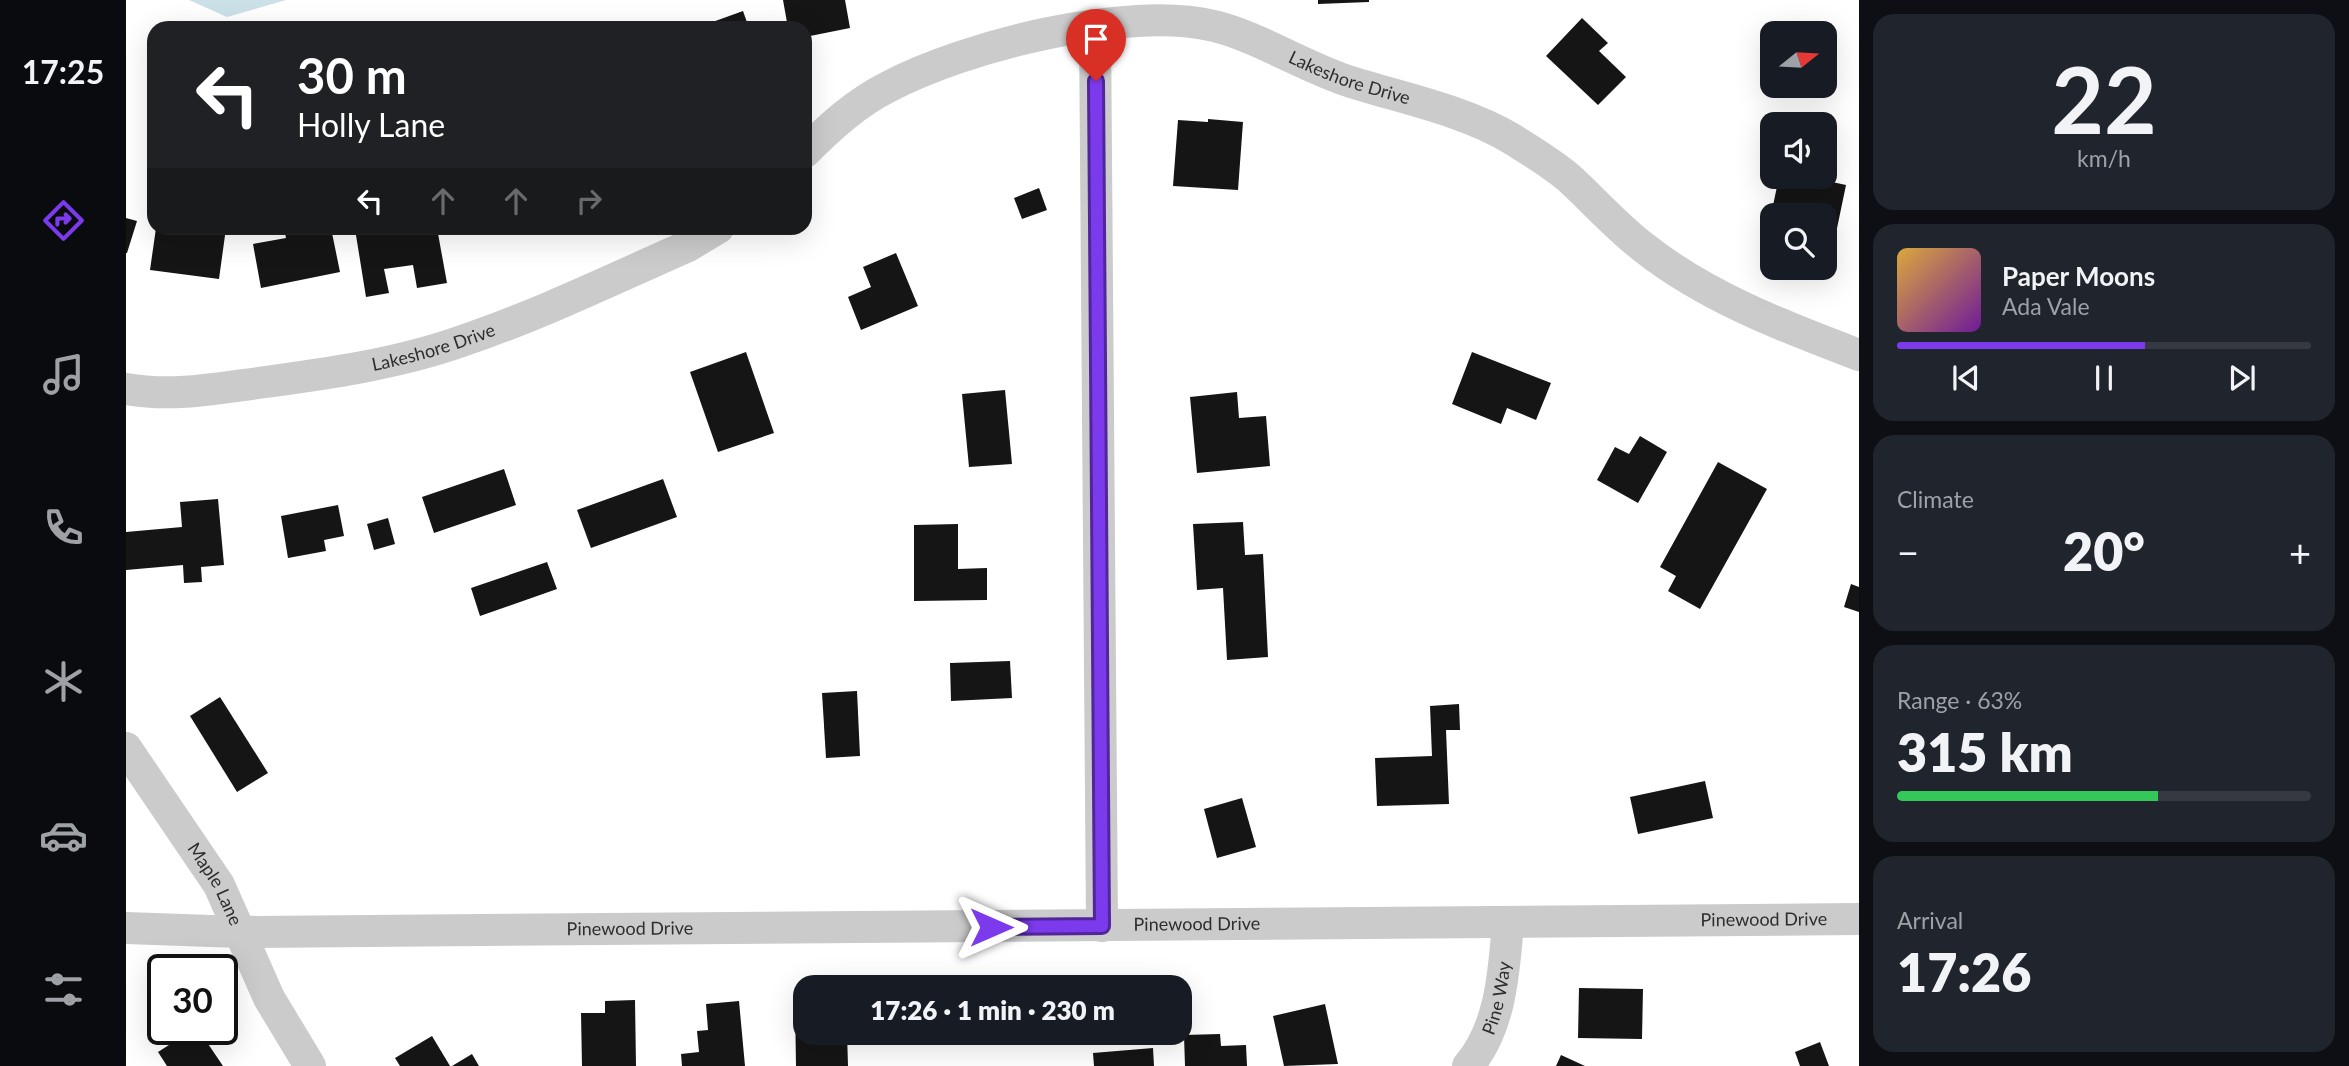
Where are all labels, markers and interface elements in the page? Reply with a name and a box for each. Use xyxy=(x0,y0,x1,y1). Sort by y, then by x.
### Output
pin xyxy=(1066,9,1126,81)
icon: arrive xyxy=(1077,20,1115,58)
north arrow xyxy=(1760,21,1838,98)
map controls xyxy=(1760,21,1837,280)
text: 22 xyxy=(2051,44,2157,153)
street label: Lakeshore Drive xyxy=(1285,45,1413,109)
text: 30 m xyxy=(297,46,407,104)
icon: left xyxy=(182,49,273,140)
text: 17:25 xyxy=(22,52,104,91)
text: Holly Lane xyxy=(297,105,445,144)
button: sound xyxy=(1760,112,1837,189)
text: km/h xyxy=(2077,144,2131,172)
icon: left xyxy=(351,182,389,220)
icon: ahead xyxy=(424,182,462,220)
icon: ahead xyxy=(497,182,535,220)
icon: right xyxy=(570,182,608,220)
icon: directions xyxy=(39,196,88,245)
button: search xyxy=(1760,203,1837,280)
text: Paper Moons xyxy=(2002,260,2155,292)
text: Ada Vale xyxy=(2002,292,2090,320)
street label: Lakeshore Drive xyxy=(370,318,498,375)
icon: music xyxy=(39,350,88,399)
icon: previous xyxy=(1947,359,1985,397)
icon: pause xyxy=(2085,359,2123,397)
icon: next xyxy=(2223,359,2261,397)
text: Climate xyxy=(1897,485,1974,513)
icon: phone xyxy=(39,503,88,552)
text: 20° xyxy=(2063,520,2145,582)
text: − xyxy=(1897,529,1919,575)
text: + xyxy=(2289,529,2311,575)
icon: climate xyxy=(39,657,88,706)
text: Range · 63% xyxy=(1897,686,2022,714)
text: 315 km xyxy=(1897,721,2073,783)
icon: car xyxy=(39,811,88,860)
street label: Maple Lane xyxy=(184,838,247,929)
position arrow xyxy=(954,890,1028,964)
text: Arrival xyxy=(1897,906,1963,934)
street label: Pinewood Drive xyxy=(1700,907,1827,930)
street label: Pinewood Drive xyxy=(1133,912,1260,935)
street label: Pinewood Drive xyxy=(566,916,693,939)
text: 17:26 xyxy=(1897,941,2031,1003)
speed limit sign: 30 xyxy=(147,954,238,1045)
street label: Pine Way xyxy=(1477,959,1515,1038)
icon: filters xyxy=(39,965,88,1014)
text: 17:26 · 1 min · 230 m xyxy=(870,994,1115,1026)

